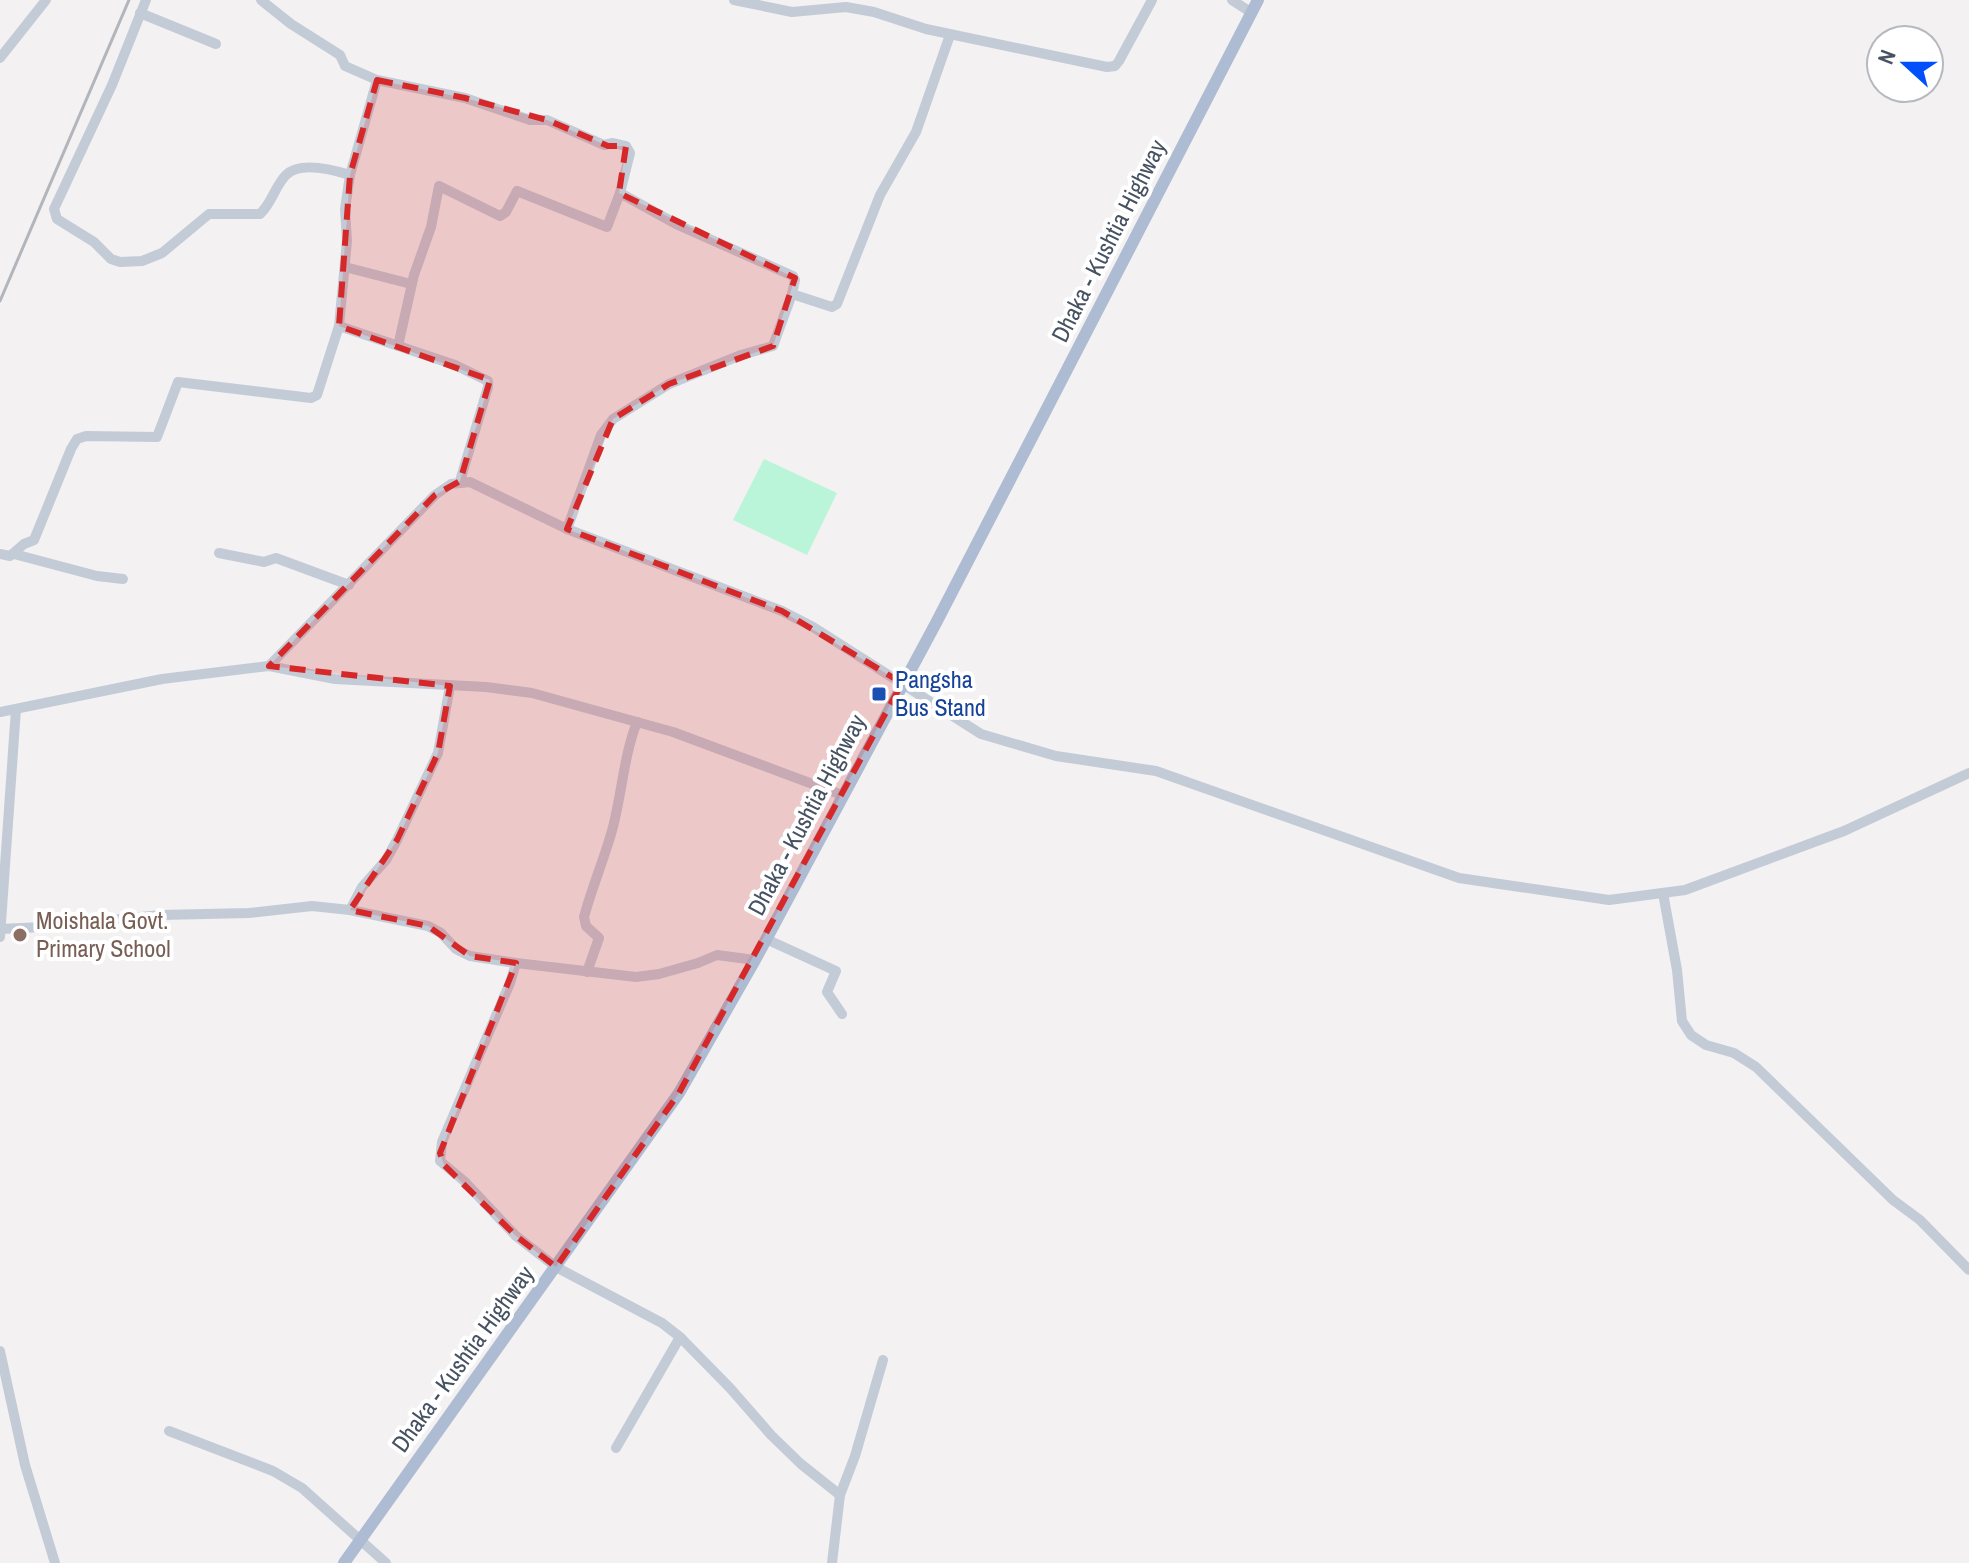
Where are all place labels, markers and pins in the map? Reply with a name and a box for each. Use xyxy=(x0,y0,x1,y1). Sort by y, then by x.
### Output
place label: Pangsha Bus Stand xyxy=(895,663,986,723)
marker: Pangsha Bus Stand xyxy=(870,685,888,703)
place label: Moishala Govt. Primary School xyxy=(36,904,171,964)
marker: Moishala Govt. Primary School xyxy=(11,926,29,944)

